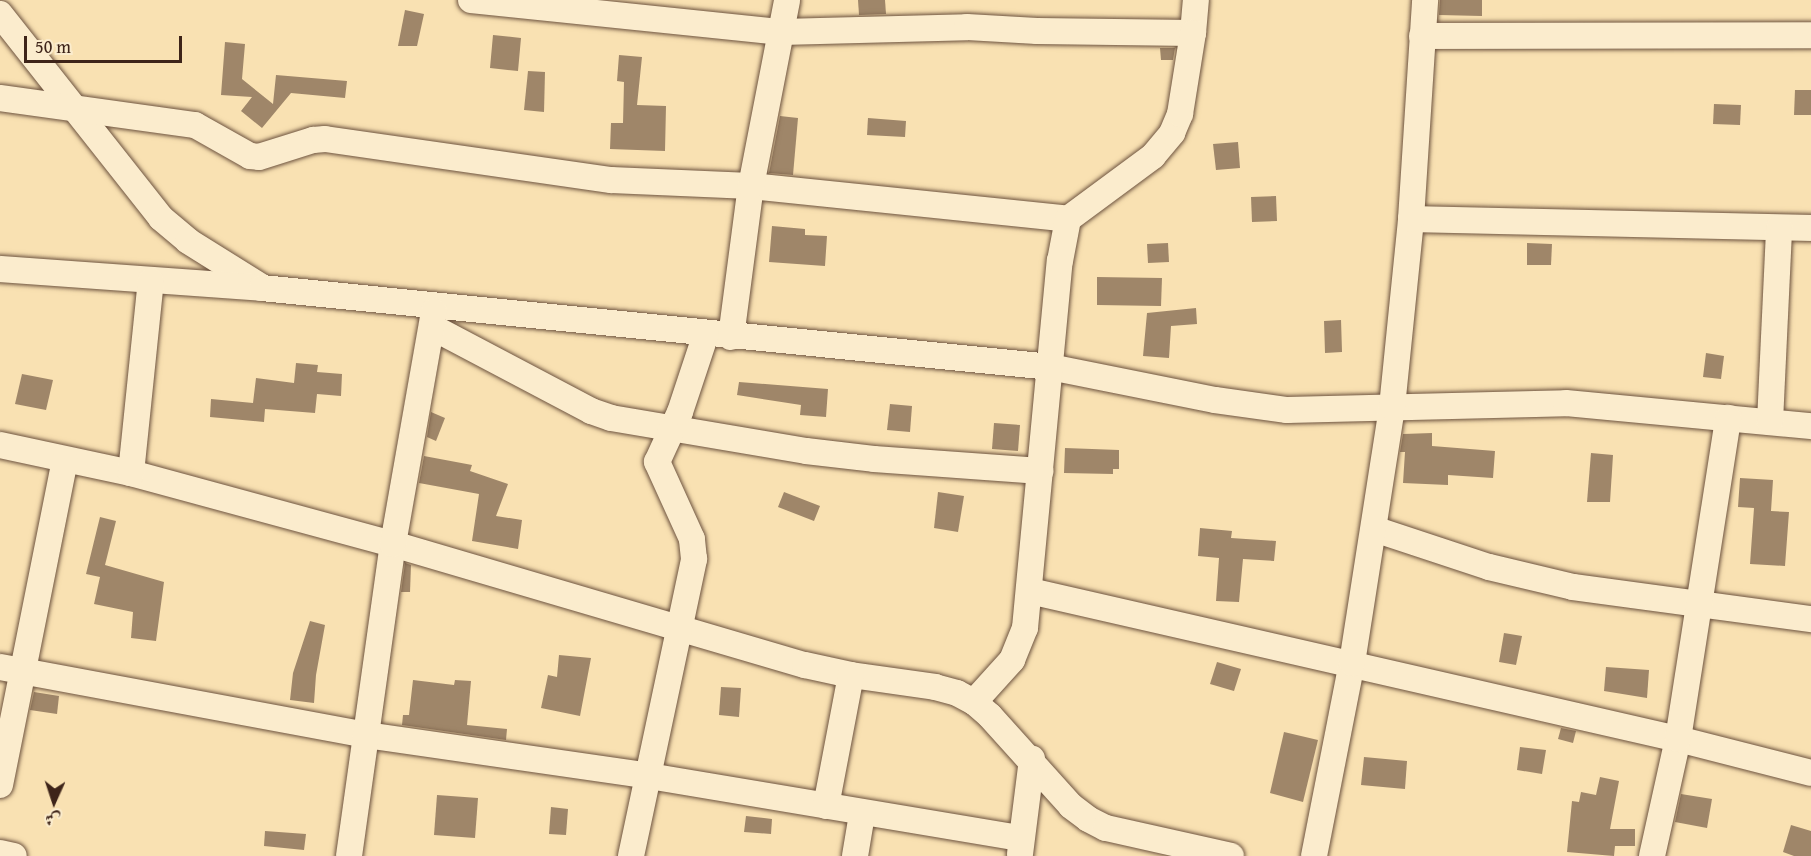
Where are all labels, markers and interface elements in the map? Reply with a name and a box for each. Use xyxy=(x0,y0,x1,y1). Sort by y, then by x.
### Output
scale bar xyxy=(27,24,184,62)
text: 50 m xyxy=(35,33,71,60)
north arrow xyxy=(24,772,84,832)
text: ش xyxy=(45,808,62,832)

